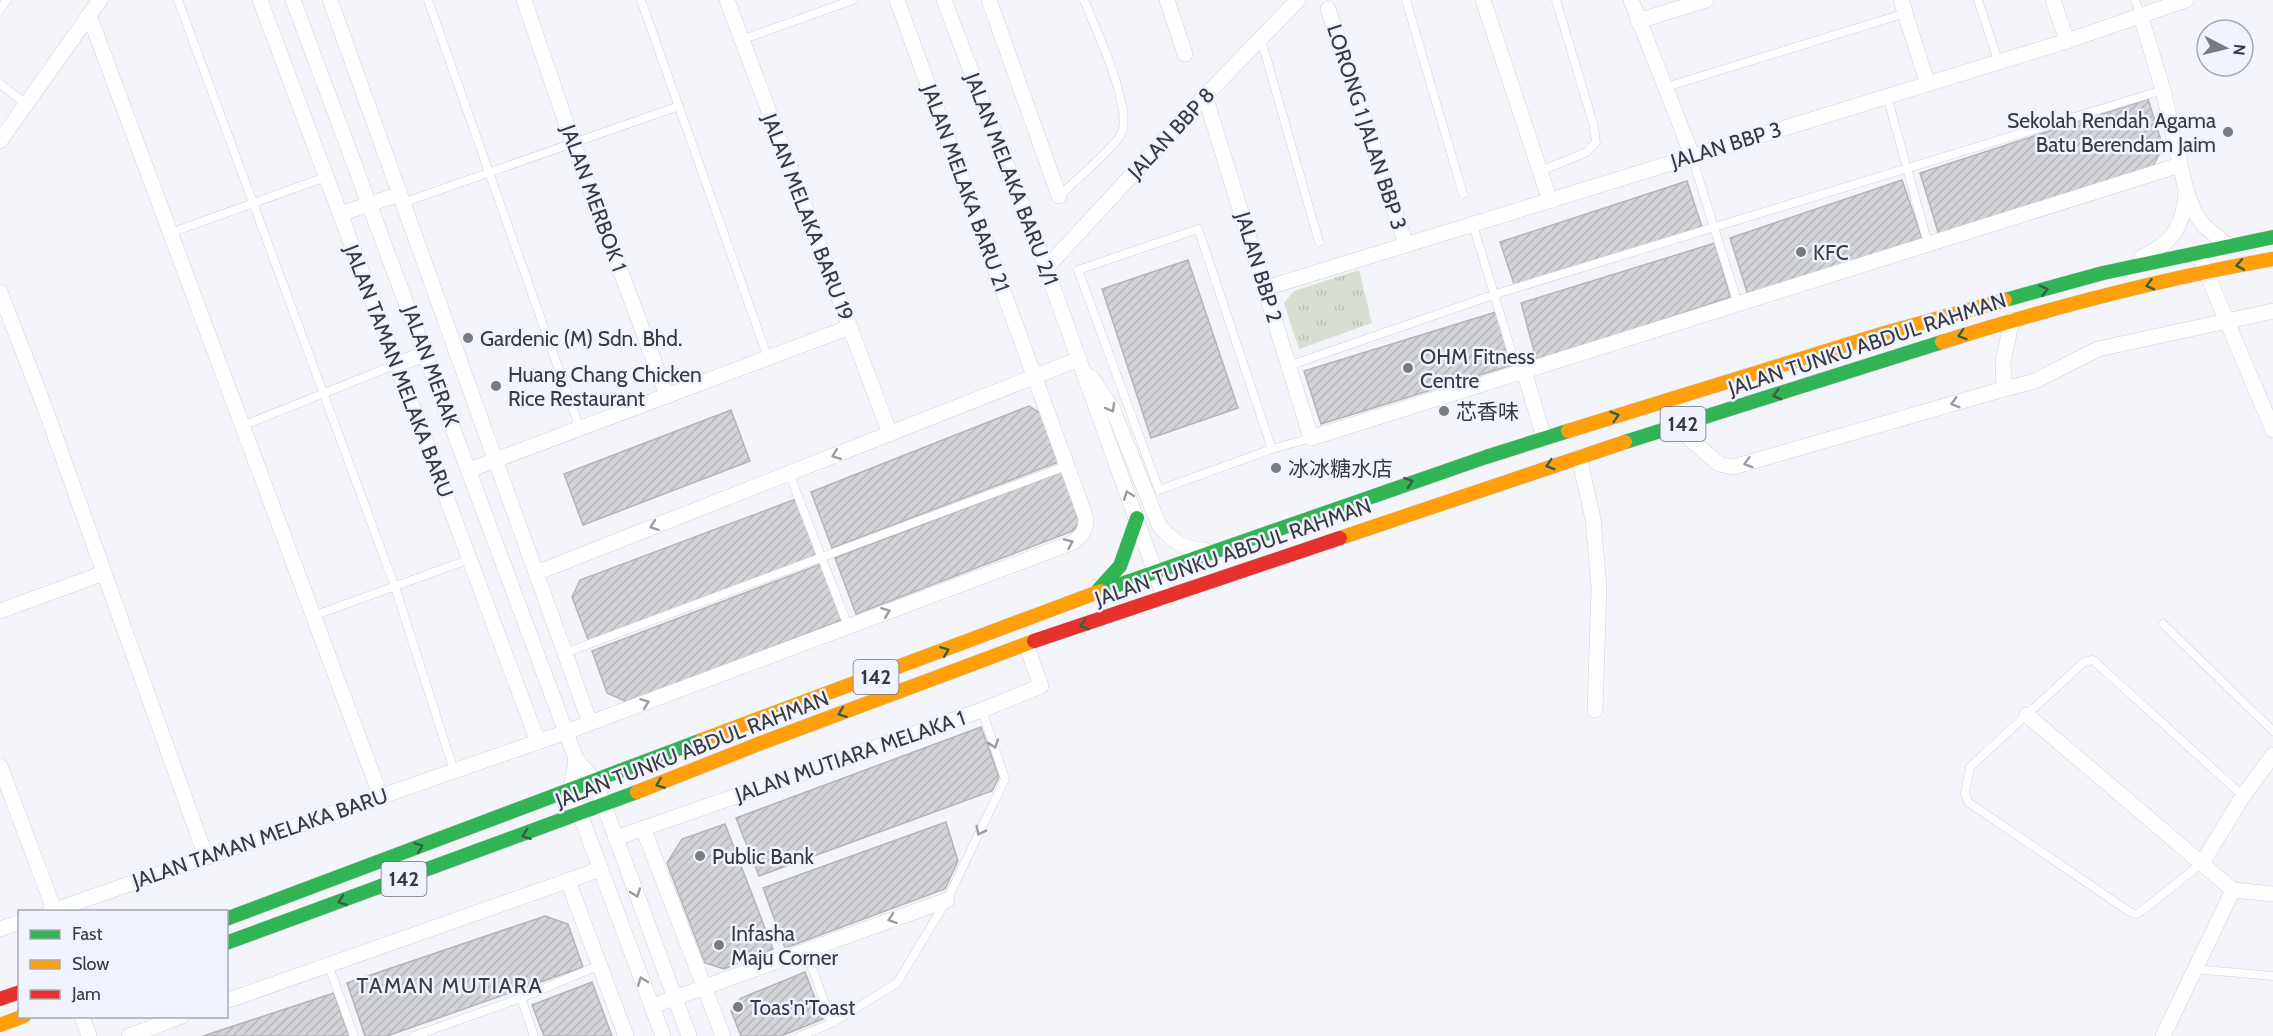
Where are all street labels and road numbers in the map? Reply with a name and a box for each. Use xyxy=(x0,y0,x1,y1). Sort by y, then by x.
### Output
street label: LORONG 1 JALAN BBP 3 xyxy=(1322,21,1412,233)
street label: JALAN MELAKA BARU 2/1 xyxy=(960,68,1064,289)
street label: JALAN MELAKA BARU 21 xyxy=(917,80,1015,295)
street label: JALAN BBP 8 xyxy=(1122,82,1220,185)
street label: JALAN MELAKA BARU 19 xyxy=(757,109,859,324)
street label: JALAN BBP 3 xyxy=(1667,116,1784,174)
street label: JALAN MERBOK 1 xyxy=(555,120,632,275)
street label: JALAN BBP 2 xyxy=(1230,208,1288,325)
street label: JALAN TAMAN MELAKA BARU xyxy=(339,240,459,501)
street label: JALAN TUNKU ABDUL RAHMAN xyxy=(1724,287,2009,401)
street label: JALAN MERAK xyxy=(397,301,465,430)
road number: 142 xyxy=(1660,407,1706,441)
street label: JALAN TUNKU ABDUL RAHMAN xyxy=(1091,493,1374,611)
road number: 142 xyxy=(854,660,898,694)
street label: JALAN TUNKU ABDUL RAHMAN xyxy=(551,685,832,813)
street label: JALAN MUTIARA MELAKA 1 xyxy=(731,705,968,807)
street label: JALAN TAMAN MELAKA BARU xyxy=(128,782,391,894)
road number: 142 xyxy=(382,862,426,896)

